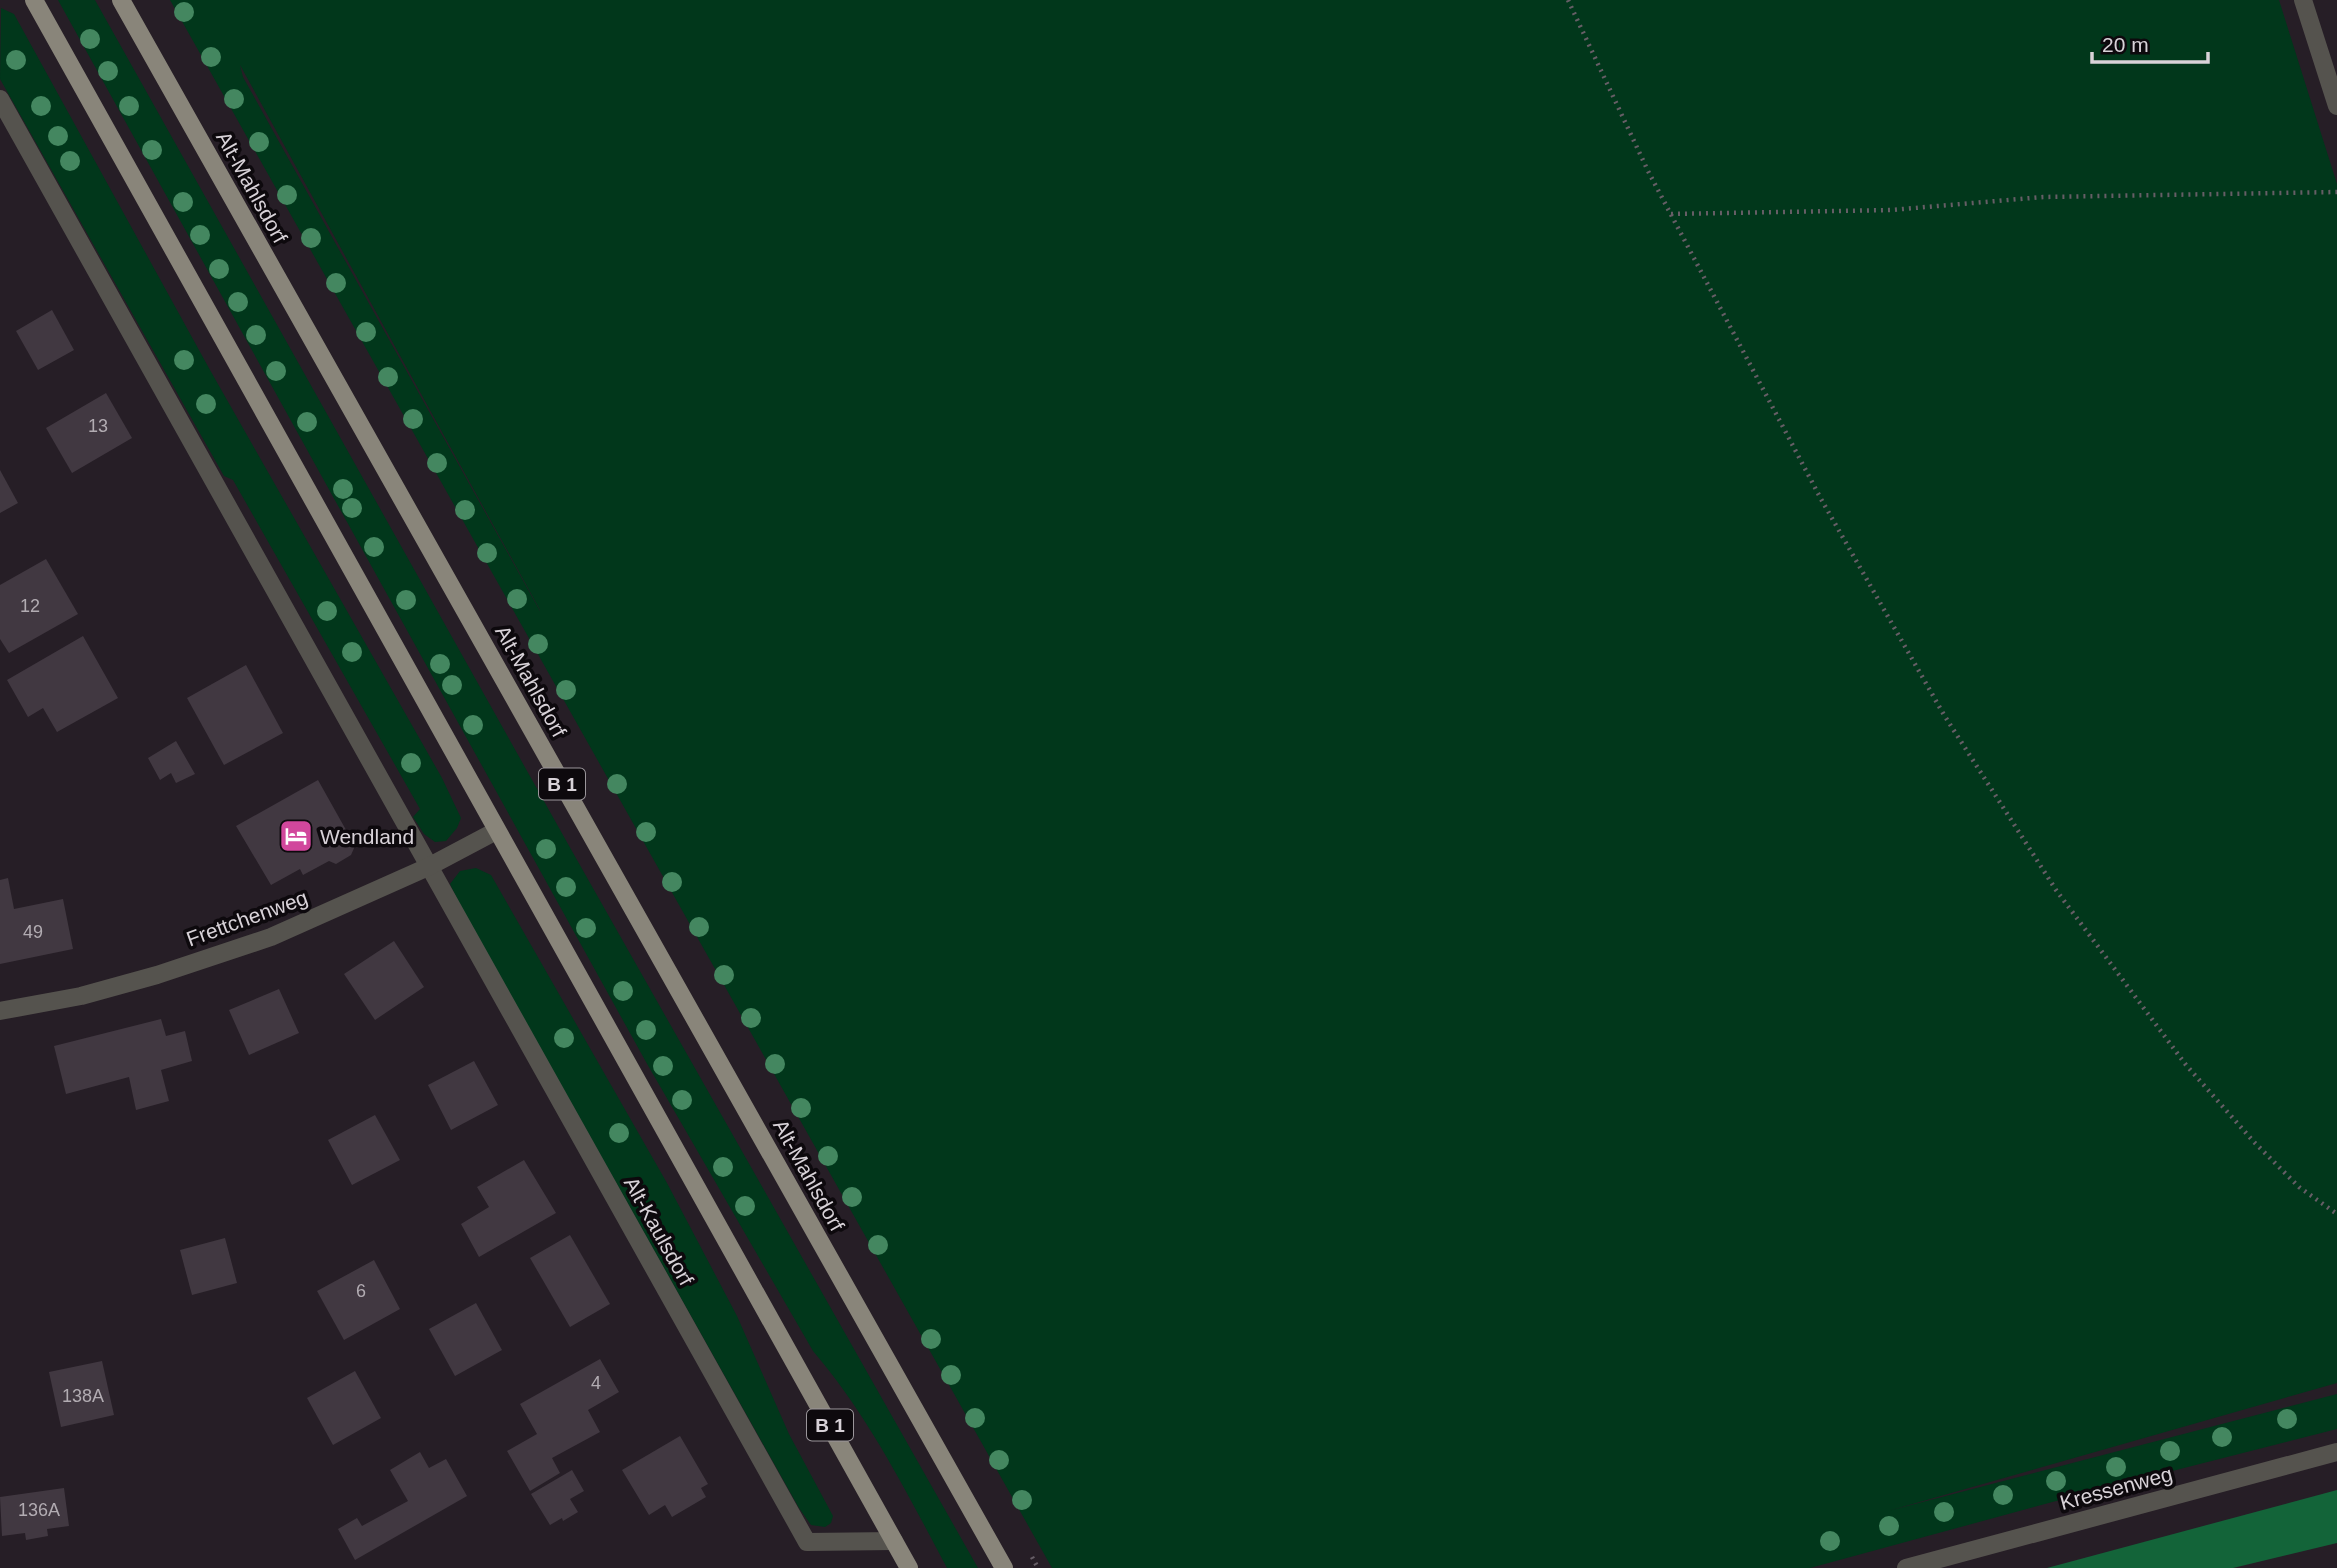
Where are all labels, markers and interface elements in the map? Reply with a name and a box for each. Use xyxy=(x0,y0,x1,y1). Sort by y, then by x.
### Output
scale bar xyxy=(2092,21,2208,65)
text: 20 m xyxy=(2102,33,2149,56)
street label: Alt-Mahlsdorf xyxy=(212,127,292,247)
house number: 13 xyxy=(88,416,108,436)
house number: 12 xyxy=(20,596,40,616)
street label: Alt-Mahlsdorf xyxy=(491,621,571,741)
road number: B 1 xyxy=(539,768,585,800)
hotel icon: Wendland xyxy=(277,817,315,855)
place label: Wendland xyxy=(320,825,414,848)
street label: Frettchenweg xyxy=(183,885,311,951)
house number: 49 xyxy=(23,922,43,942)
street label: Alt-Mahlsdorf xyxy=(769,1115,849,1235)
street label: Alt-Kaulsdorf xyxy=(620,1173,698,1289)
house number: 6 xyxy=(356,1281,366,1301)
house number: 4 xyxy=(591,1373,601,1393)
house number: 138A xyxy=(62,1386,104,1406)
road number: B 1 xyxy=(807,1410,853,1441)
street label: Kressenweg xyxy=(2057,1462,2175,1514)
house number: 136A xyxy=(18,1500,60,1520)

